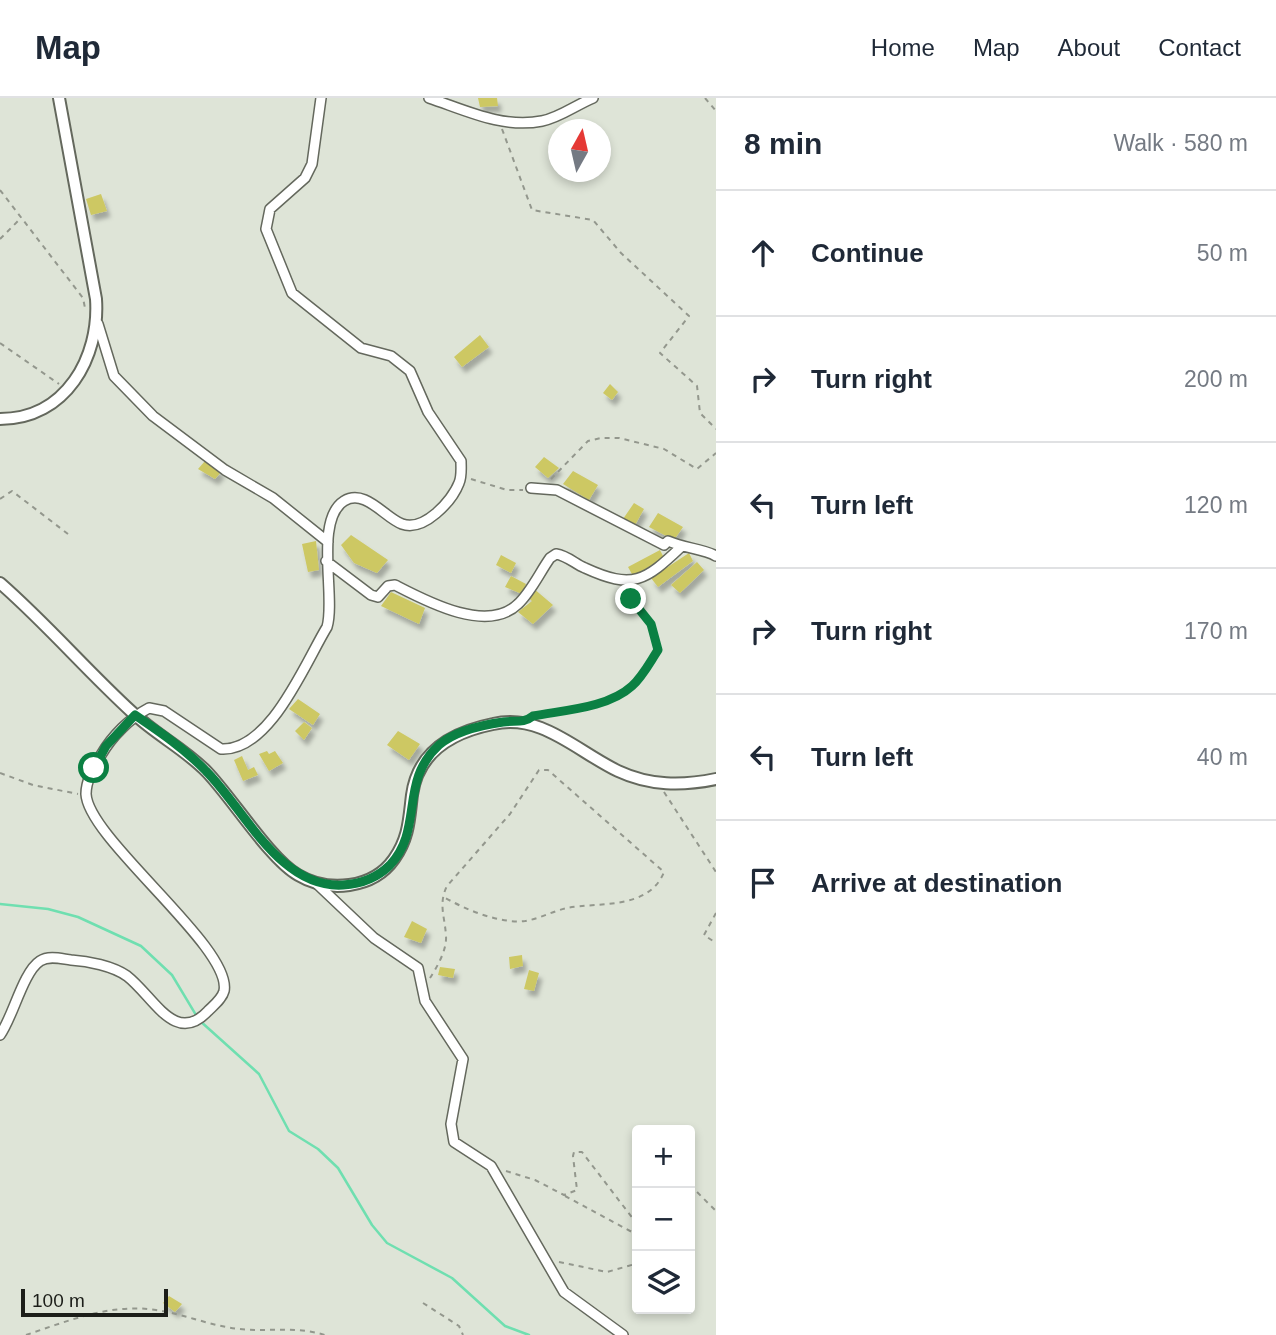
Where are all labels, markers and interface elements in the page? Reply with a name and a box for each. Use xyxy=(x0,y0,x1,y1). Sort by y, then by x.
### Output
text: Map xyxy=(35,29,101,66)
text: Home xyxy=(871,34,935,61)
text: Map xyxy=(973,34,1020,61)
text: About xyxy=(1058,34,1120,61)
text: Contact xyxy=(1158,34,1241,61)
north arrow xyxy=(548,119,611,182)
text: 8 min xyxy=(744,127,822,160)
text: Walk · 580 m xyxy=(1113,130,1248,156)
icon: ahead xyxy=(744,234,782,272)
text: Continue xyxy=(811,238,924,268)
text: 50 m xyxy=(1197,240,1248,266)
icon: right xyxy=(744,360,782,398)
text: Turn right xyxy=(811,364,932,394)
text: 200 m xyxy=(1184,366,1248,392)
icon: left xyxy=(744,486,782,524)
text: Turn left xyxy=(811,490,913,520)
text: 120 m xyxy=(1184,492,1248,518)
route end xyxy=(615,583,646,614)
icon: right xyxy=(744,612,782,650)
text: Turn right xyxy=(811,616,932,646)
text: 170 m xyxy=(1184,618,1248,644)
icon: left xyxy=(744,738,782,776)
text: Turn left xyxy=(811,742,913,772)
text: 40 m xyxy=(1197,744,1248,770)
route start xyxy=(78,752,109,783)
icon: arrive xyxy=(744,864,782,902)
text: Arrive at destination xyxy=(811,868,1062,898)
map controls xyxy=(632,1125,695,1314)
button: + xyxy=(632,1125,695,1188)
button: − xyxy=(632,1188,695,1251)
button: layers xyxy=(632,1251,695,1314)
scale bar xyxy=(21,1286,168,1318)
text: 100 m xyxy=(32,1290,85,1311)

